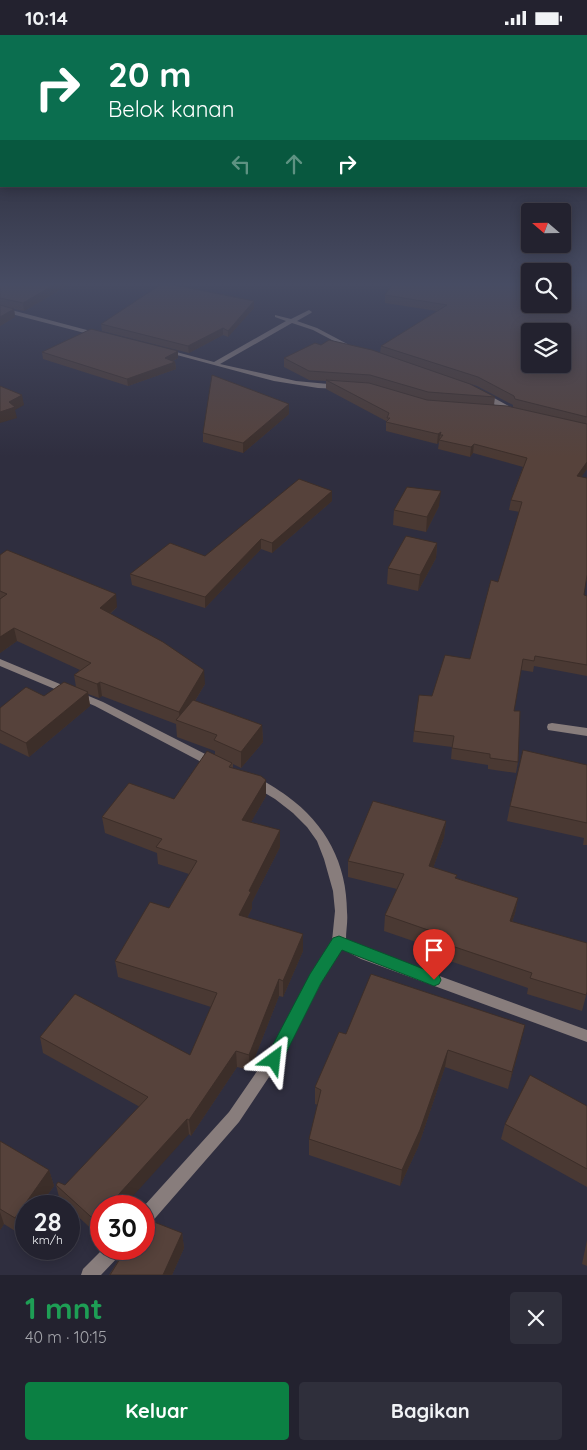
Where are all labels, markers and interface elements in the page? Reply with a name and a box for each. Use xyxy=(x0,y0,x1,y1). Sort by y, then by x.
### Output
text: 10:14 xyxy=(25,6,68,30)
text: 20 m xyxy=(108,52,191,96)
icon: right xyxy=(25,55,90,120)
text: Belok kanan xyxy=(108,95,234,123)
icon: left xyxy=(227,150,255,178)
icon: ahead xyxy=(280,150,308,178)
icon: right xyxy=(333,150,361,178)
north arrow xyxy=(521,203,571,253)
map controls xyxy=(521,203,571,373)
button: search xyxy=(521,263,571,313)
button: layers xyxy=(521,323,571,373)
pin xyxy=(413,929,455,980)
icon: arrive xyxy=(420,936,448,964)
position arrow xyxy=(247,1033,299,1085)
speed limit sign: 30 xyxy=(90,1195,155,1260)
text: 28 xyxy=(34,1206,61,1237)
text: km/h xyxy=(32,1232,63,1247)
text: 1 mnt xyxy=(25,1289,103,1327)
button: close xyxy=(510,1292,562,1344)
text: 40 m · 10:15 xyxy=(25,1327,107,1347)
button: Keluar xyxy=(25,1382,289,1440)
button: Bagikan xyxy=(299,1382,562,1440)

